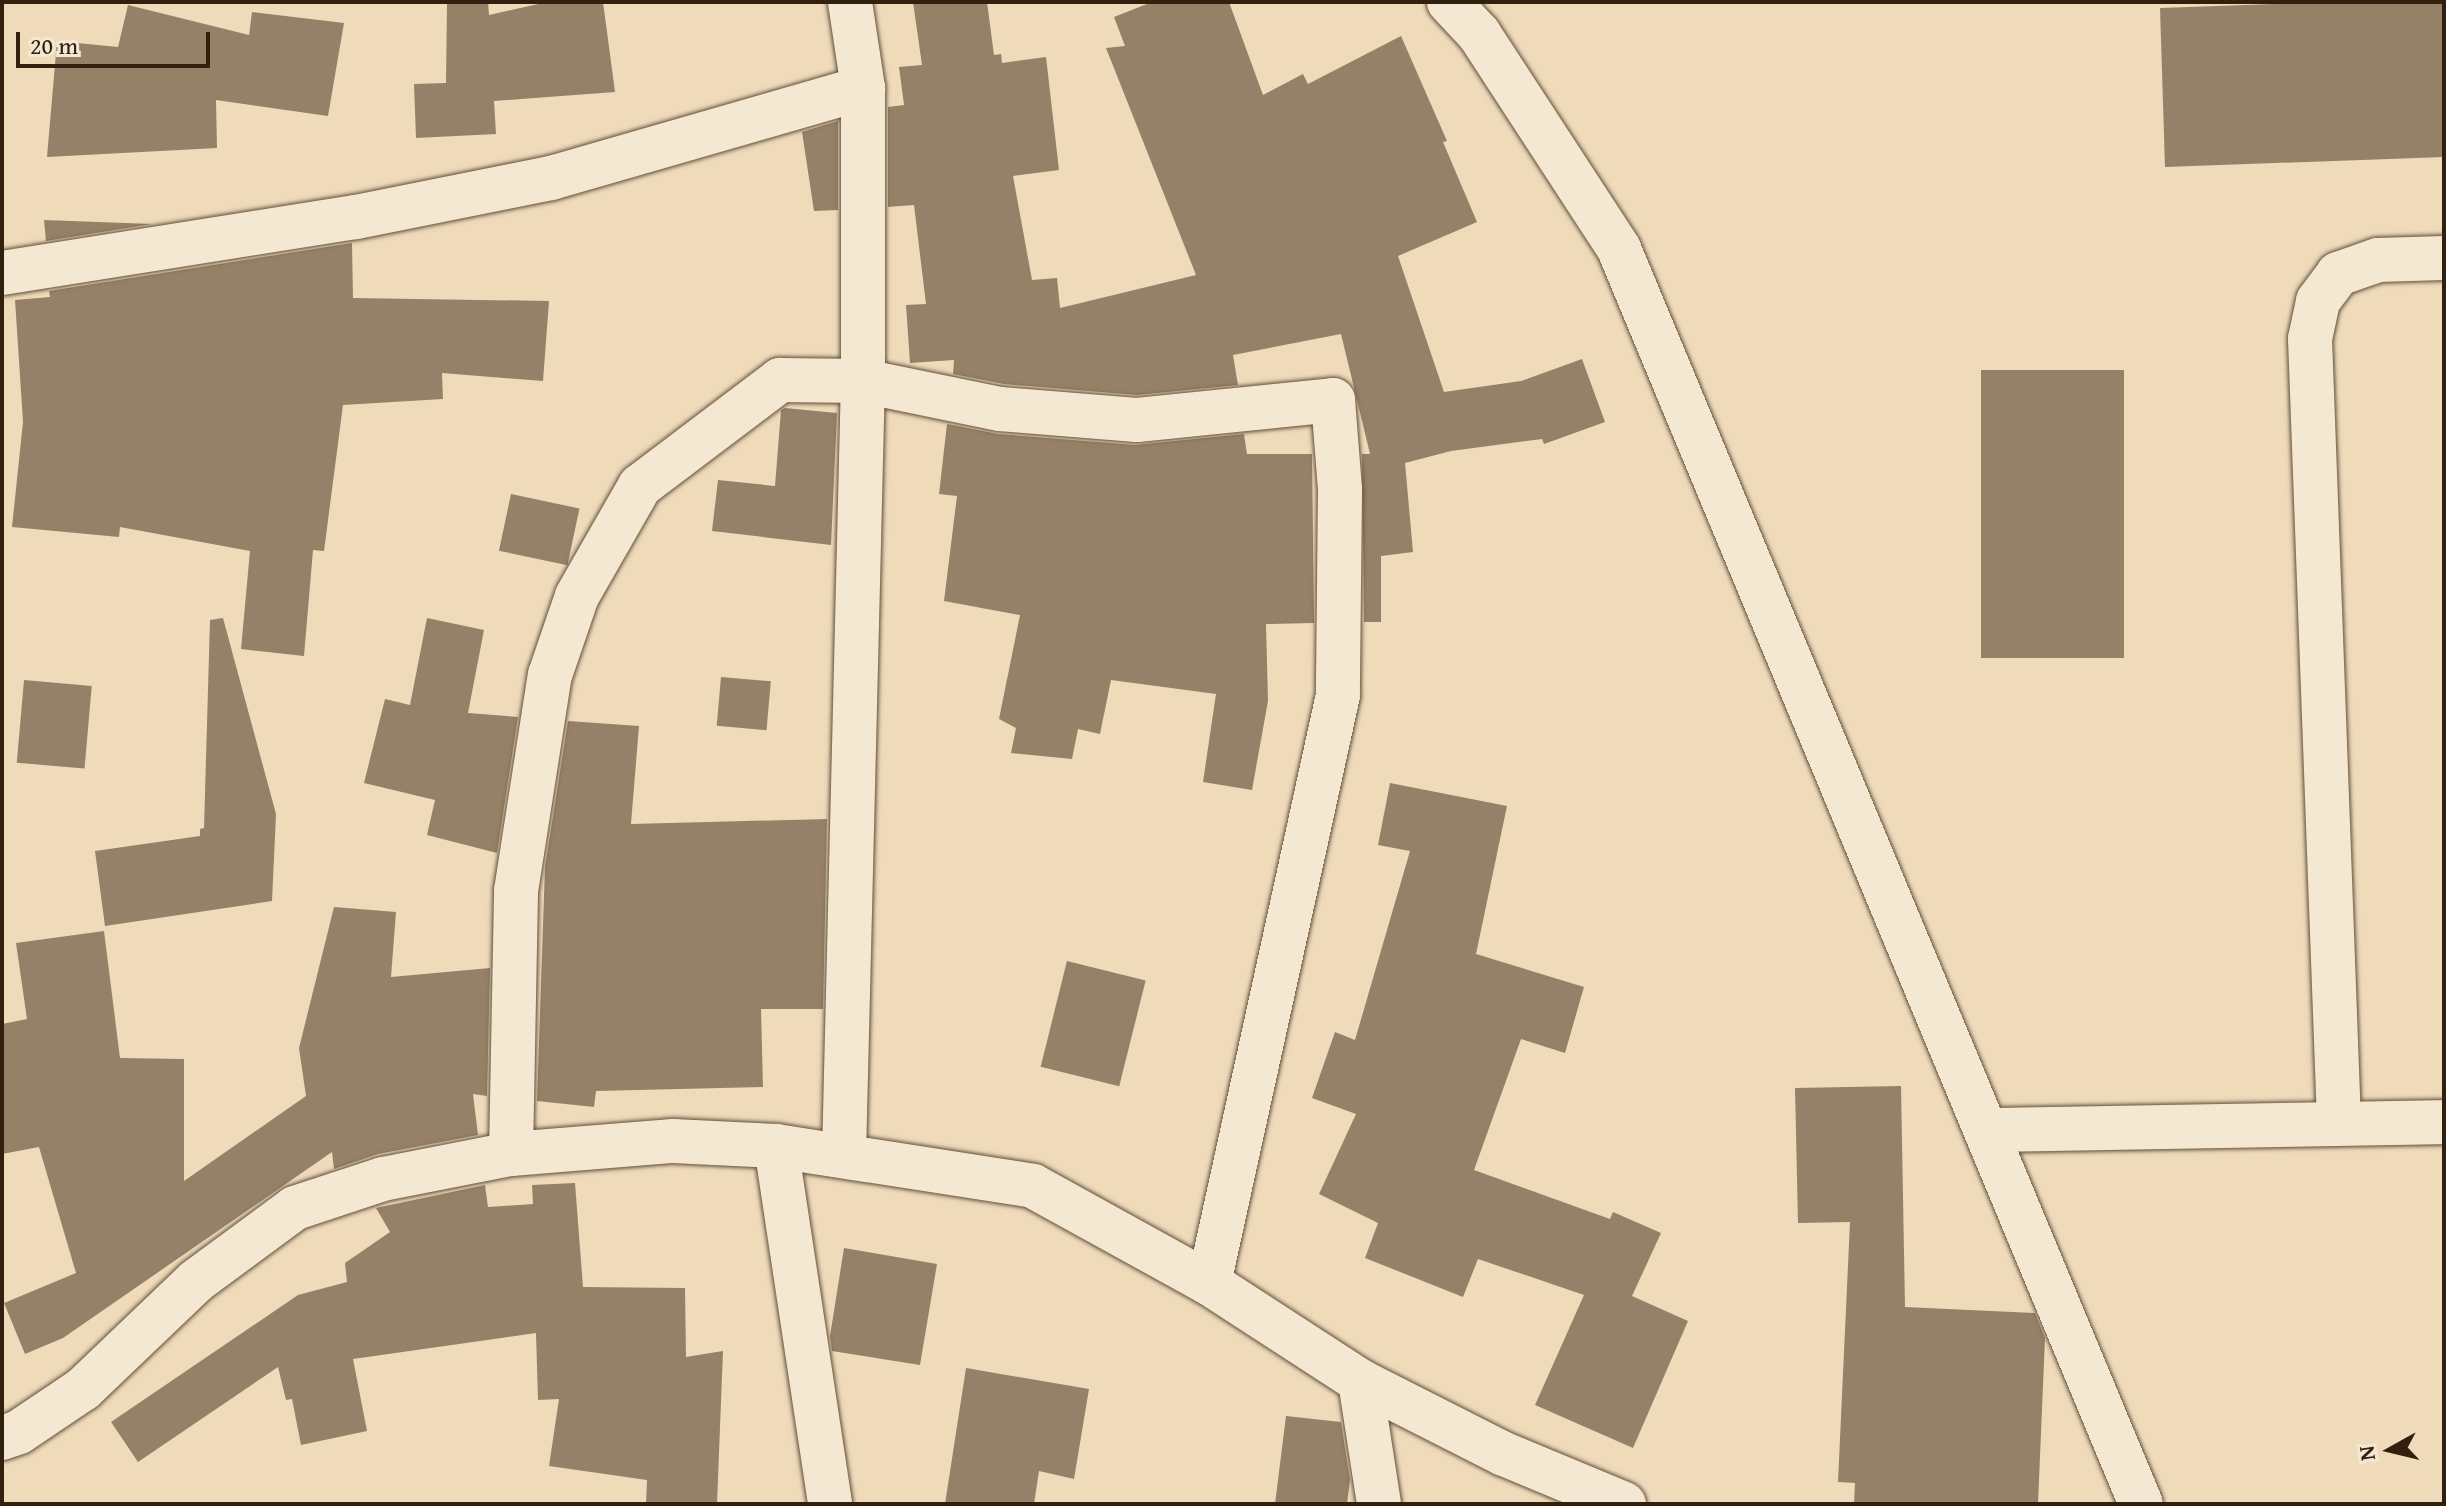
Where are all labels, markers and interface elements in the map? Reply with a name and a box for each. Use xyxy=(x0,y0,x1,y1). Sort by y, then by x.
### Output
scale bar xyxy=(20,16,214,66)
text: 20 m xyxy=(30,28,78,63)
north arrow xyxy=(2350,1410,2430,1490)
text: N xyxy=(2349,1444,2383,1463)

